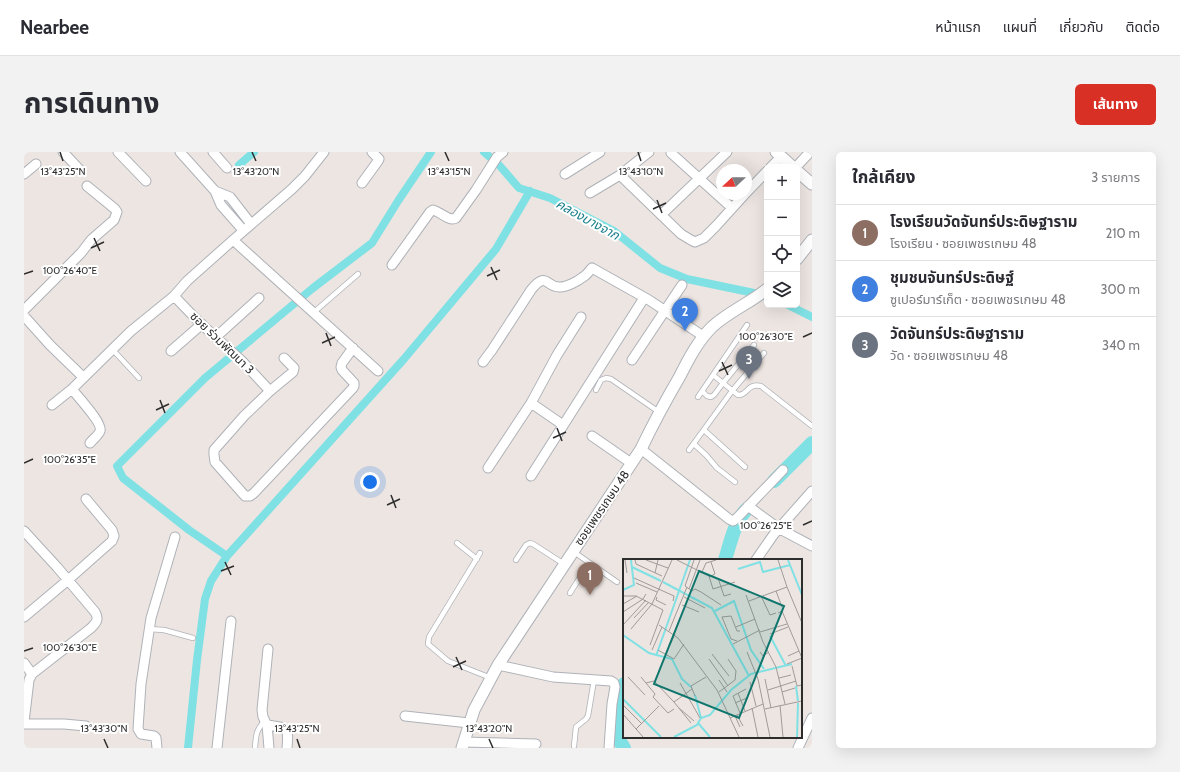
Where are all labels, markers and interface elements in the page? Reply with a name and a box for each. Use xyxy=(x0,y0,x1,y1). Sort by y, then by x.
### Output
text: Nearbee xyxy=(20,16,89,39)
text: หน้าแรก xyxy=(935,18,981,36)
text: แผนที่ xyxy=(1003,18,1037,36)
text: เกี่ยวกับ xyxy=(1059,18,1104,36)
text: ติดต่อ xyxy=(1126,18,1160,36)
button: เส้นทาง xyxy=(1075,84,1156,125)
text: การเดินทาง xyxy=(24,86,159,120)
north arrow xyxy=(716,164,752,200)
map controls xyxy=(764,164,800,308)
button: + xyxy=(764,164,800,200)
text: 13°43'25"N xyxy=(40,165,86,178)
text: 13°43'20"N xyxy=(233,165,279,178)
text: 13°43'15"N xyxy=(427,165,471,178)
text: 13°43'10"N xyxy=(619,165,663,178)
text: ใกล้เคียง xyxy=(852,167,915,187)
text: 3 รายการ xyxy=(1091,169,1140,185)
water label: คลองบางจาก xyxy=(554,195,624,244)
button: − xyxy=(764,200,800,236)
text: โรงเรียนวัดจันทร์ประดิษฐาราม xyxy=(890,213,1077,231)
text: 1 xyxy=(863,225,867,241)
text: 210 m xyxy=(1106,225,1140,241)
text: โรงเรียน · ซอยเพชรเกษม 48 xyxy=(890,235,1037,251)
button: locate xyxy=(764,236,800,272)
text: 100°26'40"E xyxy=(43,264,98,277)
text: ชุมชนจันทร์ประดิษฐ์ xyxy=(890,269,1014,287)
button: layers xyxy=(764,272,800,308)
text: 2 xyxy=(862,281,868,297)
text: 300 m xyxy=(1100,281,1140,297)
text: ซูเปอร์มาร์เก็ต · ซอยเพชรเกษม 48 xyxy=(890,291,1066,307)
pin: 2 xyxy=(672,298,698,331)
street label: ซอย ร่วมพัฒนา 3 xyxy=(187,308,257,377)
text: วัดจันทร์ประดิษฐาราม xyxy=(890,325,1024,343)
text: 100°26'30"E xyxy=(739,330,793,343)
text: 3 xyxy=(861,337,869,353)
text: 340 m xyxy=(1102,337,1140,353)
pin: 3 xyxy=(736,346,762,379)
text: วัด · ซอยเพชรเกษม 48 xyxy=(890,347,1008,363)
text: 100°26'35"E xyxy=(44,453,97,466)
street label: ซอยเพชรเกษม 48 xyxy=(571,467,632,548)
your location xyxy=(360,472,380,492)
text: 100°26'25"E xyxy=(740,519,793,532)
inset map xyxy=(623,559,802,738)
pin: 1 xyxy=(577,562,603,595)
text: 100°26'30"E xyxy=(43,641,97,654)
text: 13°43'30"N xyxy=(81,722,127,735)
text: 13°43'25"N xyxy=(274,722,320,735)
text: 13°43'20"N xyxy=(466,722,512,735)

